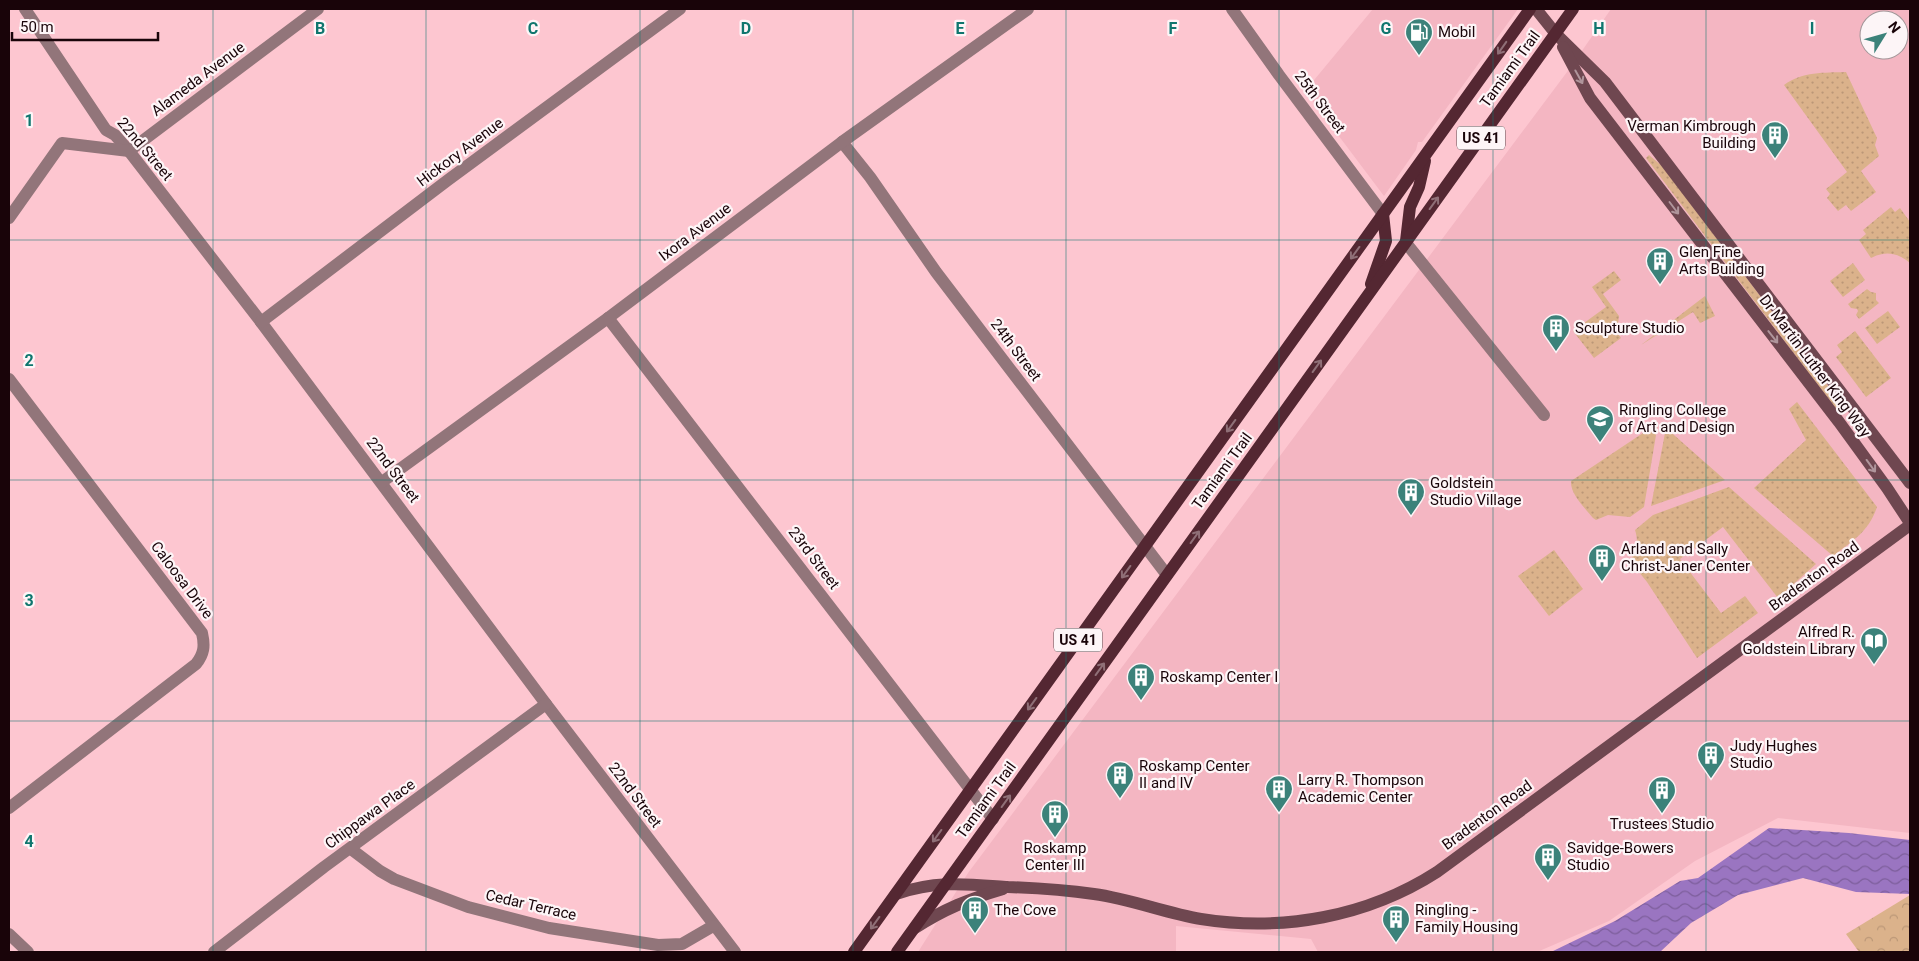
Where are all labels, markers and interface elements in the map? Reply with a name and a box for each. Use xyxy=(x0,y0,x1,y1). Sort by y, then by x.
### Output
scale bar xyxy=(12,10,159,42)
north arrow xyxy=(1859,10,1909,60)
fuel station icon: Mobil xyxy=(1404,17,1434,56)
text: 50 m xyxy=(20,18,54,36)
text: N xyxy=(1885,18,1904,36)
text: B xyxy=(315,19,325,38)
text: C xyxy=(528,19,538,38)
text: D xyxy=(741,19,751,38)
text: E xyxy=(956,19,965,38)
text: F xyxy=(1169,19,1178,38)
text: G xyxy=(1381,19,1392,38)
text: H xyxy=(1593,19,1605,38)
text: I xyxy=(1810,19,1814,38)
place label: Mobil xyxy=(1438,23,1475,41)
street label: Tamiami Trail xyxy=(1476,27,1544,111)
street label: Alameda Avenue xyxy=(148,38,248,120)
one-way arrow xyxy=(1497,41,1507,55)
street label: 25th Street xyxy=(1291,67,1349,137)
one-way arrow xyxy=(1574,69,1584,83)
text: 1 xyxy=(24,111,34,130)
street label: 22nd Street xyxy=(113,114,177,184)
street label: Hickory Avenue xyxy=(413,114,507,190)
place label: Verman Kimbrough Building xyxy=(1627,117,1756,152)
building icon: Verman Kimbrough Building xyxy=(1760,120,1790,159)
road number: US 41 xyxy=(1457,126,1505,150)
one-way arrow xyxy=(1429,197,1439,211)
street label: Ixora Avenue xyxy=(655,199,735,265)
one-way arrow xyxy=(1669,201,1679,215)
place label: Glen Fine Arts Building xyxy=(1679,243,1764,278)
one-way arrow xyxy=(1350,246,1360,260)
building icon: Glen Fine Arts Building xyxy=(1645,246,1675,285)
street label: Dr Martin Luther King Way xyxy=(1756,291,1874,441)
building icon: Sculpture Studio xyxy=(1541,313,1571,352)
street label: 24th Street xyxy=(987,315,1045,385)
place label: Sculpture Studio xyxy=(1575,319,1685,337)
one-way arrow xyxy=(1768,330,1778,344)
text: 2 xyxy=(24,351,34,370)
one-way arrow xyxy=(1312,360,1322,374)
place label: Ringling College of Art and Design xyxy=(1619,401,1735,436)
school or university icon: Ringling College of Art and Design xyxy=(1585,404,1615,443)
one-way arrow xyxy=(1226,419,1236,433)
street label: Tamiami Trail xyxy=(1188,429,1256,513)
street label: 22nd Street xyxy=(363,434,423,506)
one-way arrow xyxy=(1866,459,1876,473)
place label: Goldstein Studio Village xyxy=(1430,474,1522,509)
building icon: Goldstein Studio Village xyxy=(1396,477,1426,516)
street label: 23rd Street xyxy=(785,523,843,593)
one-way arrow xyxy=(1190,530,1200,544)
street label: Bradenton Road xyxy=(1766,537,1862,615)
street label: Caloosa Drive xyxy=(147,538,217,622)
place label: Arland and Sally Christ-Janer Center xyxy=(1621,540,1750,575)
building icon: Arland and Sally Christ-Janer Center xyxy=(1587,543,1617,582)
one-way arrow xyxy=(1121,565,1131,579)
text: 3 xyxy=(24,591,34,610)
place label: Alfred R. Goldstein Library xyxy=(1742,623,1855,658)
library icon: Alfred R. Goldstein Library xyxy=(1859,626,1889,665)
road number: US 41 xyxy=(1054,628,1102,652)
one-way arrow xyxy=(1095,662,1105,676)
building icon: Roskamp Center I xyxy=(1126,662,1156,701)
place label: Roskamp Center I xyxy=(1160,668,1278,686)
one-way arrow xyxy=(1026,697,1037,710)
place label: Judy Hughes Studio xyxy=(1730,737,1817,772)
building icon: Judy Hughes Studio xyxy=(1696,740,1726,779)
place label: Roskamp Center II and IV xyxy=(1139,757,1250,792)
street label: Tamiami Trail xyxy=(952,758,1020,842)
street label: 22nd Street xyxy=(605,759,665,831)
building icon: Roskamp Center II and IV xyxy=(1105,760,1135,799)
place label: Larry R. Thompson Academic Center xyxy=(1298,771,1424,806)
building icon: Larry R. Thompson Academic Center xyxy=(1264,774,1294,813)
street label: Chippawa Place xyxy=(321,775,419,853)
building icon: Trustees Studio xyxy=(1647,775,1677,814)
street label: Bradenton Road xyxy=(1439,776,1535,854)
one-way arrow xyxy=(1000,795,1011,808)
building icon: Roskamp Center III xyxy=(1040,799,1070,838)
place label: Trustees Studio xyxy=(1610,815,1714,833)
one-way arrow xyxy=(932,829,942,843)
text: 4 xyxy=(24,832,34,851)
place label: Roskamp Center III xyxy=(1024,839,1086,874)
place label: Savidge-Bowers Studio xyxy=(1567,839,1674,874)
building icon: Savidge-Bowers Studio xyxy=(1533,842,1563,881)
street label: Cedar Terrace xyxy=(484,886,578,924)
building icon: The Cove xyxy=(960,895,990,934)
place label: The Cove xyxy=(994,901,1056,919)
place label: Ringling - Family Housing xyxy=(1415,901,1518,936)
building icon: Ringling - Family Housing xyxy=(1381,904,1411,943)
one-way arrow xyxy=(870,916,880,930)

